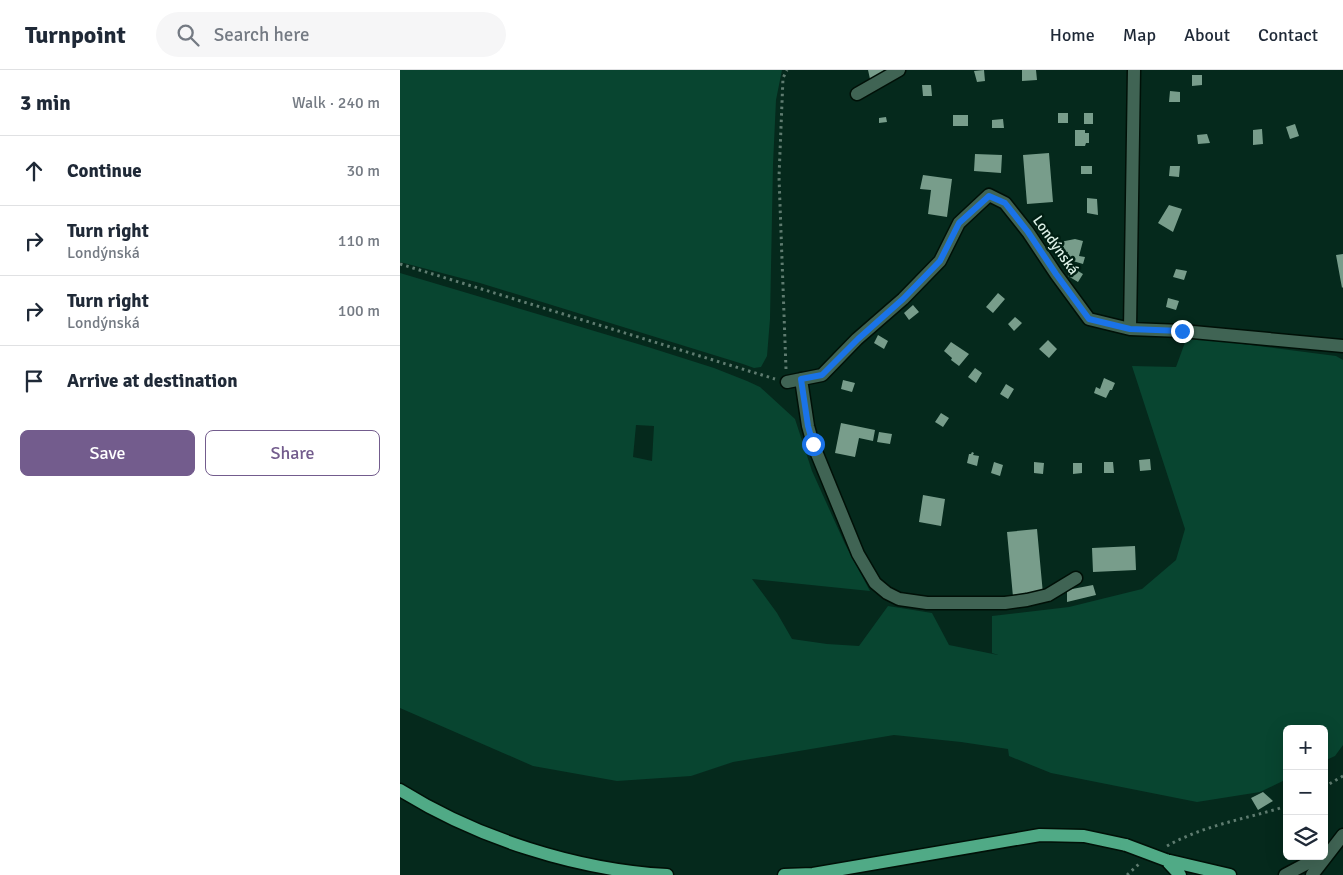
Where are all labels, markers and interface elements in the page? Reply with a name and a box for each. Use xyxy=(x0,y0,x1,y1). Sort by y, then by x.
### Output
search box xyxy=(156,12,506,57)
text: Turnpoint xyxy=(25,20,126,50)
icon: search xyxy=(174,21,202,49)
text: Search here xyxy=(214,23,309,47)
text: Home xyxy=(1050,24,1095,46)
text: Map xyxy=(1123,24,1156,46)
text: About xyxy=(1184,24,1230,46)
text: Contact xyxy=(1258,24,1318,46)
text: 3 min xyxy=(20,90,71,116)
text: Walk · 240 m xyxy=(292,93,380,113)
icon: ahead xyxy=(20,157,48,185)
text: Continue xyxy=(67,159,142,183)
text: 30 m xyxy=(346,161,380,181)
street label: Londýnská xyxy=(1029,212,1083,278)
text: Turn right xyxy=(67,219,149,243)
icon: right xyxy=(20,227,48,255)
text: 110 m xyxy=(338,231,380,251)
text: Londýnská xyxy=(67,243,140,263)
text: Turn right xyxy=(67,289,149,313)
icon: right xyxy=(20,297,48,325)
text: 100 m xyxy=(338,301,380,321)
text: Londýnská xyxy=(67,313,140,333)
route end xyxy=(1171,320,1194,343)
icon: arrive xyxy=(20,367,48,395)
text: Arrive at destination xyxy=(67,369,238,393)
button: Save xyxy=(20,430,195,476)
button: Share xyxy=(205,430,380,476)
route start xyxy=(802,433,825,456)
map controls xyxy=(1283,725,1328,860)
button: + xyxy=(1283,725,1328,770)
button: − xyxy=(1283,770,1328,815)
button: layers xyxy=(1283,815,1328,860)

